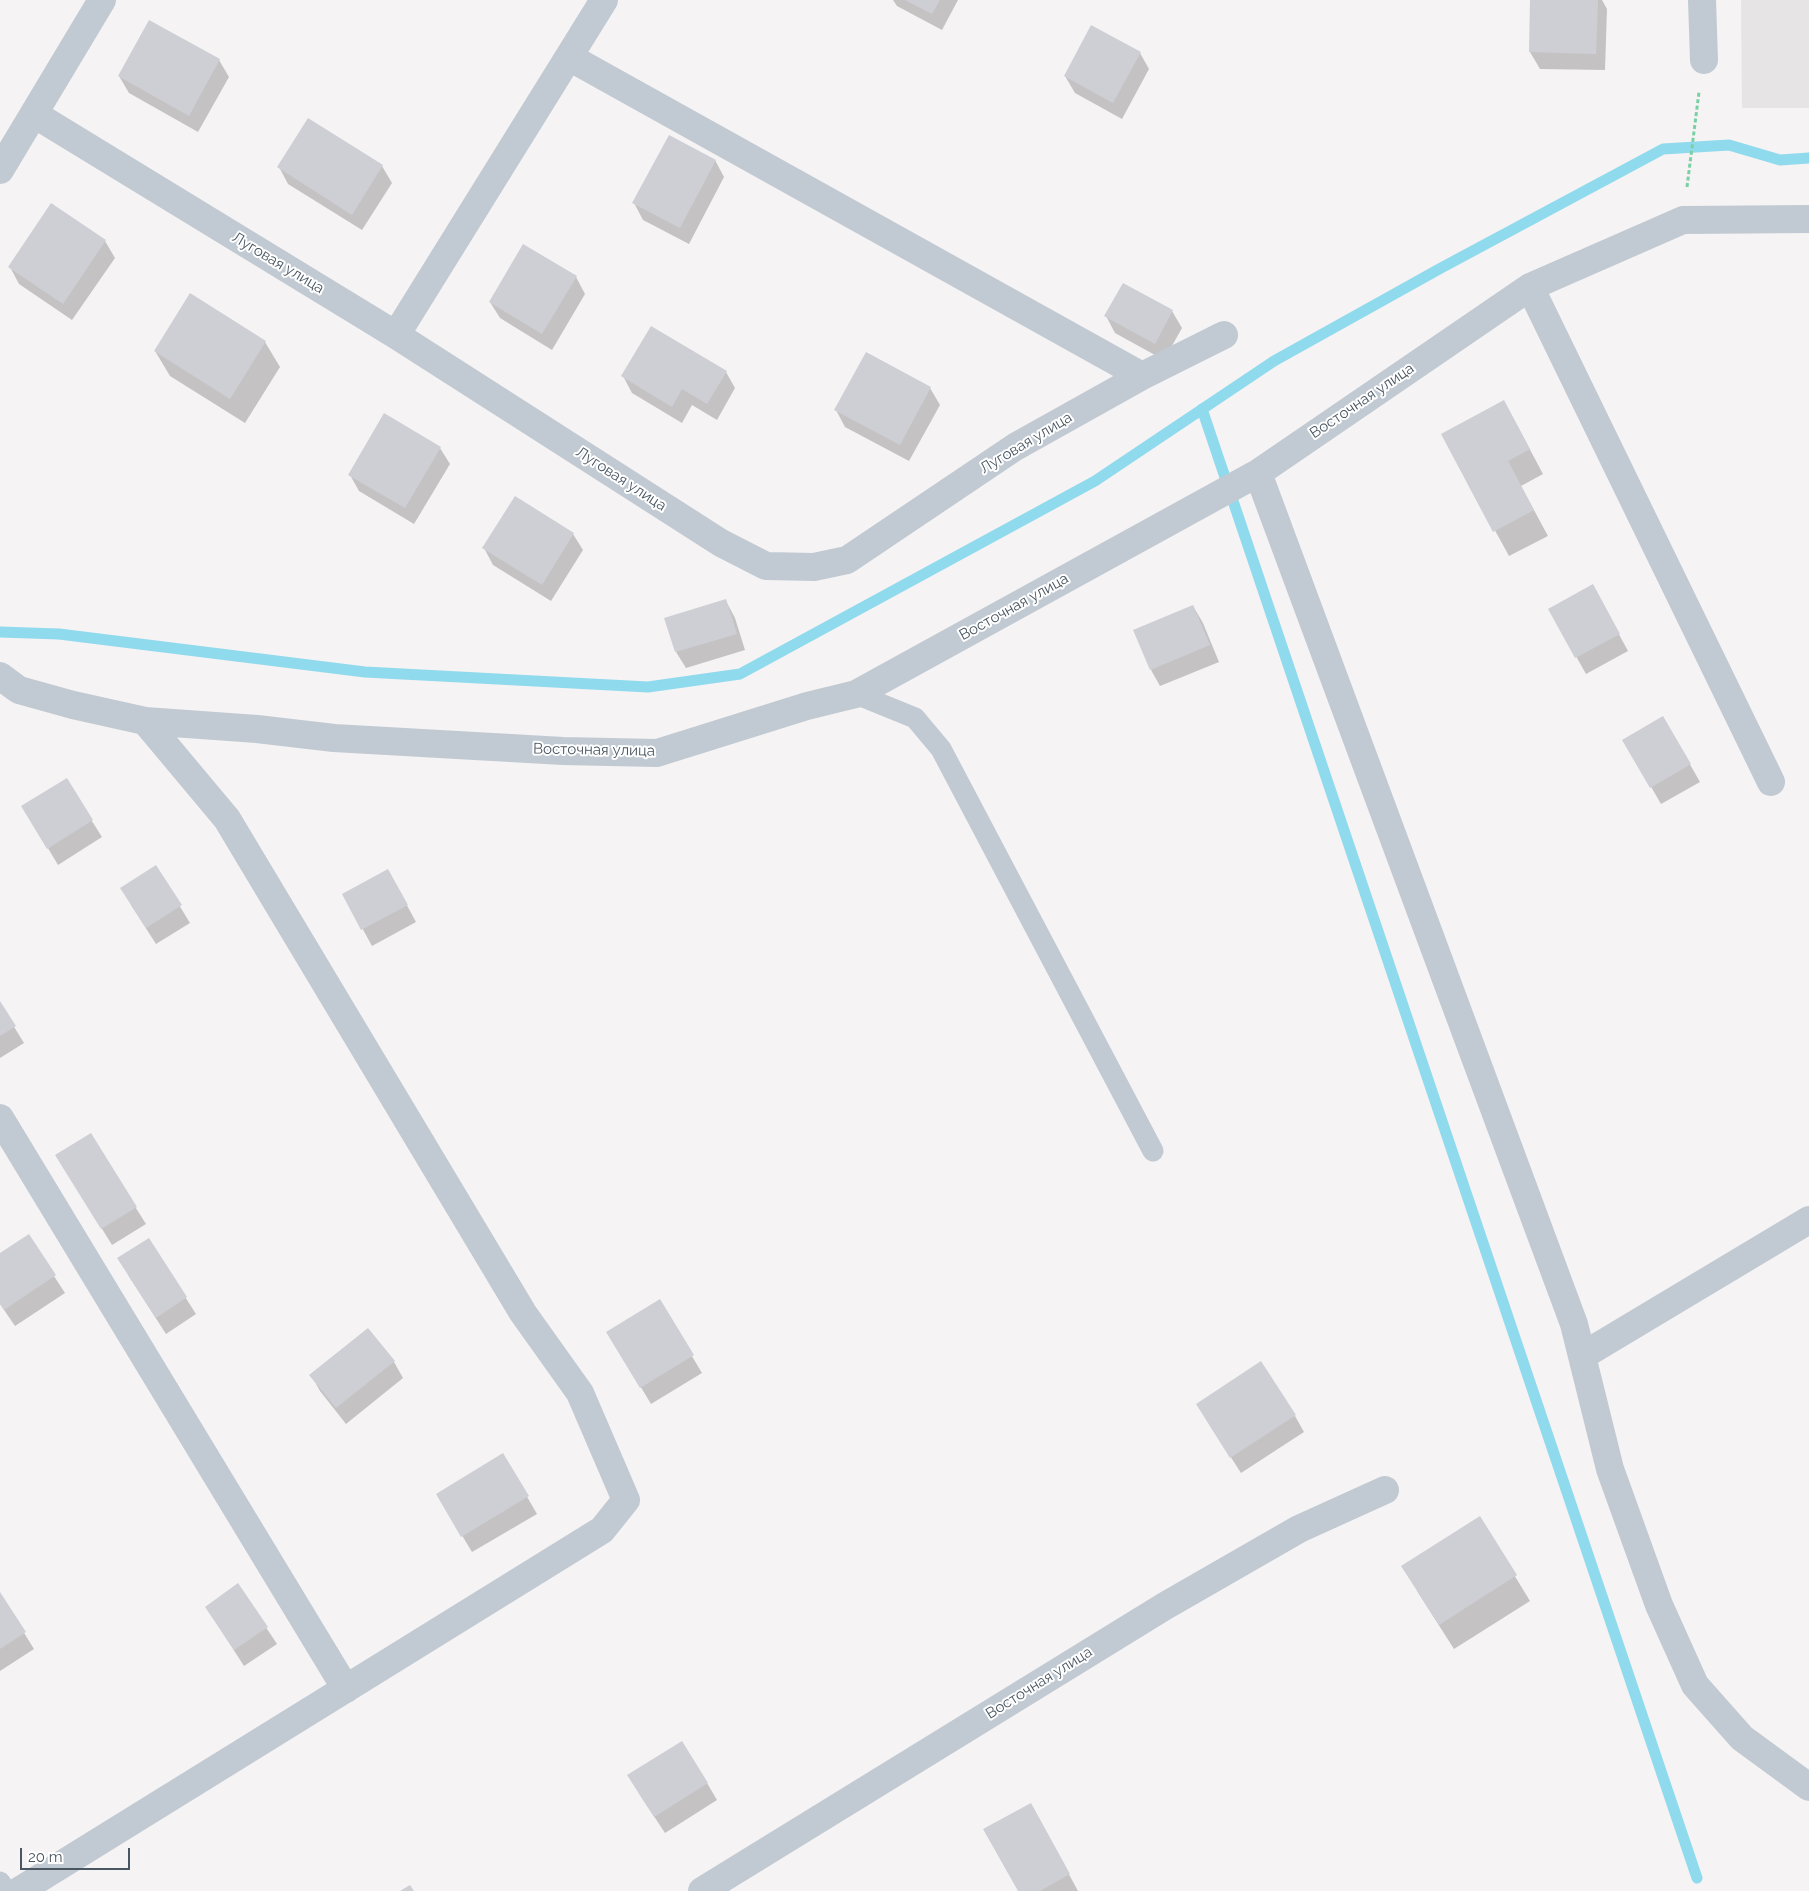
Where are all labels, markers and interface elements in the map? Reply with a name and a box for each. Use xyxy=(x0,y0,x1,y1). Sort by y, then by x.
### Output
street label: Луговая улица xyxy=(229,228,327,298)
street label: Восточная улица xyxy=(1306,359,1418,443)
street label: Луговая улица xyxy=(977,408,1075,478)
street label: Луговая улица xyxy=(572,443,670,515)
street label: Восточная улица xyxy=(956,570,1072,644)
street label: Восточная улица xyxy=(533,740,655,760)
street label: Восточная улица xyxy=(983,1643,1095,1723)
scale bar xyxy=(22,1838,132,1870)
text: 20 m xyxy=(28,1848,63,1866)

